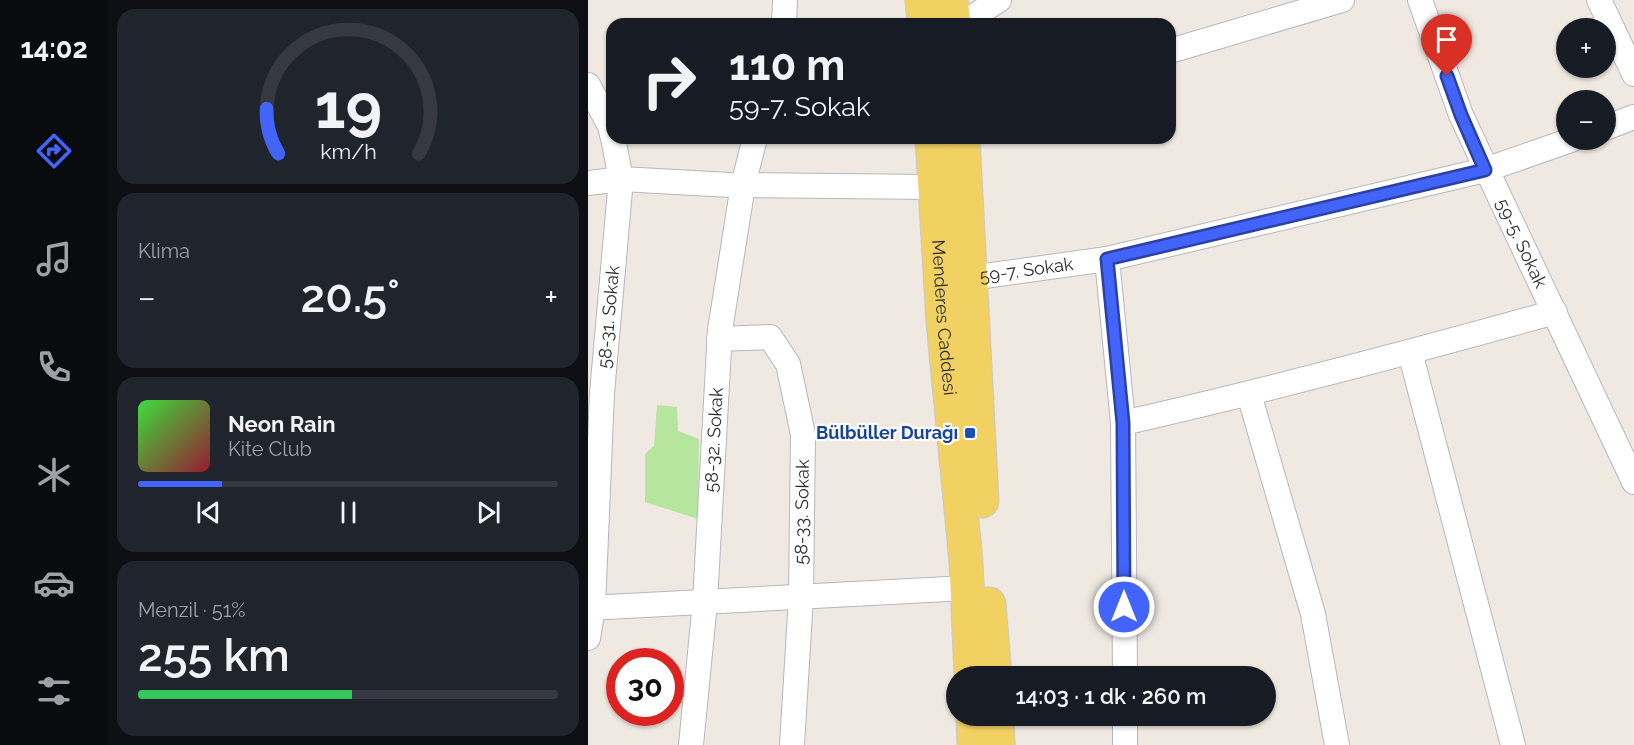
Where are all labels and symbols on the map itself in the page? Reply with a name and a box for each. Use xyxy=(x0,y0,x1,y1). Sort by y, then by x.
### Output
pin xyxy=(1421,14,1472,76)
street label: 59-5. Sokak xyxy=(1492,195,1552,292)
street label: Menderes Caddesi xyxy=(928,239,961,396)
street label: 59-7. Sokak xyxy=(978,253,1075,287)
street label: 58-31. Sokak xyxy=(593,264,623,369)
street label: 58-32. Sokak xyxy=(700,386,727,493)
place label: Bülbüller Durağı xyxy=(816,422,958,443)
marker: Bülbüller Durağı xyxy=(963,426,977,440)
street label: 58-33. Sokak xyxy=(790,459,813,565)
position arrow xyxy=(1092,575,1156,639)
speed limit sign: 30 xyxy=(606,648,684,726)

